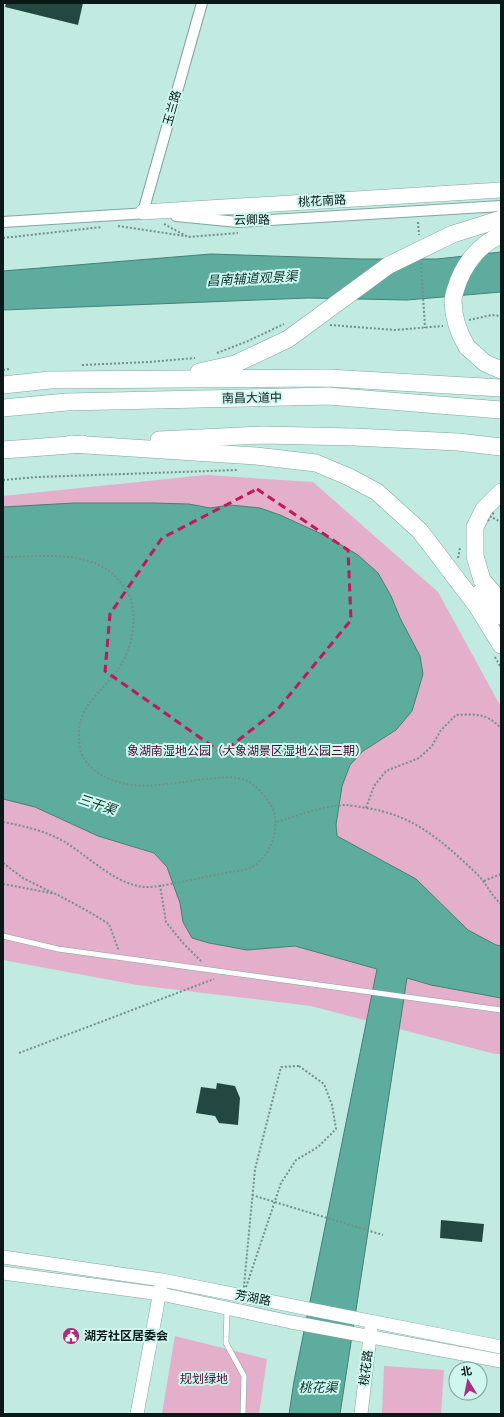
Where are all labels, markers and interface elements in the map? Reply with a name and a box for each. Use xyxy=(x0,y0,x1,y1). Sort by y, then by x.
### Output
street label: 玉兰路 xyxy=(160,89,184,127)
street label: 桃花南路 xyxy=(298,193,346,209)
street label: 云卿路 xyxy=(234,213,270,227)
water label: 昌南辅道观景渠 xyxy=(206,269,300,289)
street label: 南昌大道中 xyxy=(222,390,282,406)
park label: 象湖南湿地公园（大象湖景区湿地公园三期） xyxy=(127,744,367,758)
water label: 三干渠 xyxy=(76,791,120,819)
street label: 芳湖路 xyxy=(234,1288,272,1308)
public building icon: 湖芳社区居委会 xyxy=(61,1326,81,1346)
place label: 湖芳社区居委会 xyxy=(84,1329,168,1343)
street label: 桃花路 xyxy=(357,1349,375,1387)
north arrow xyxy=(448,1361,488,1401)
text: 北 xyxy=(460,1364,473,1379)
park label: 规划绿地 xyxy=(180,1372,228,1386)
water label: 桃花渠 xyxy=(298,1380,339,1396)

